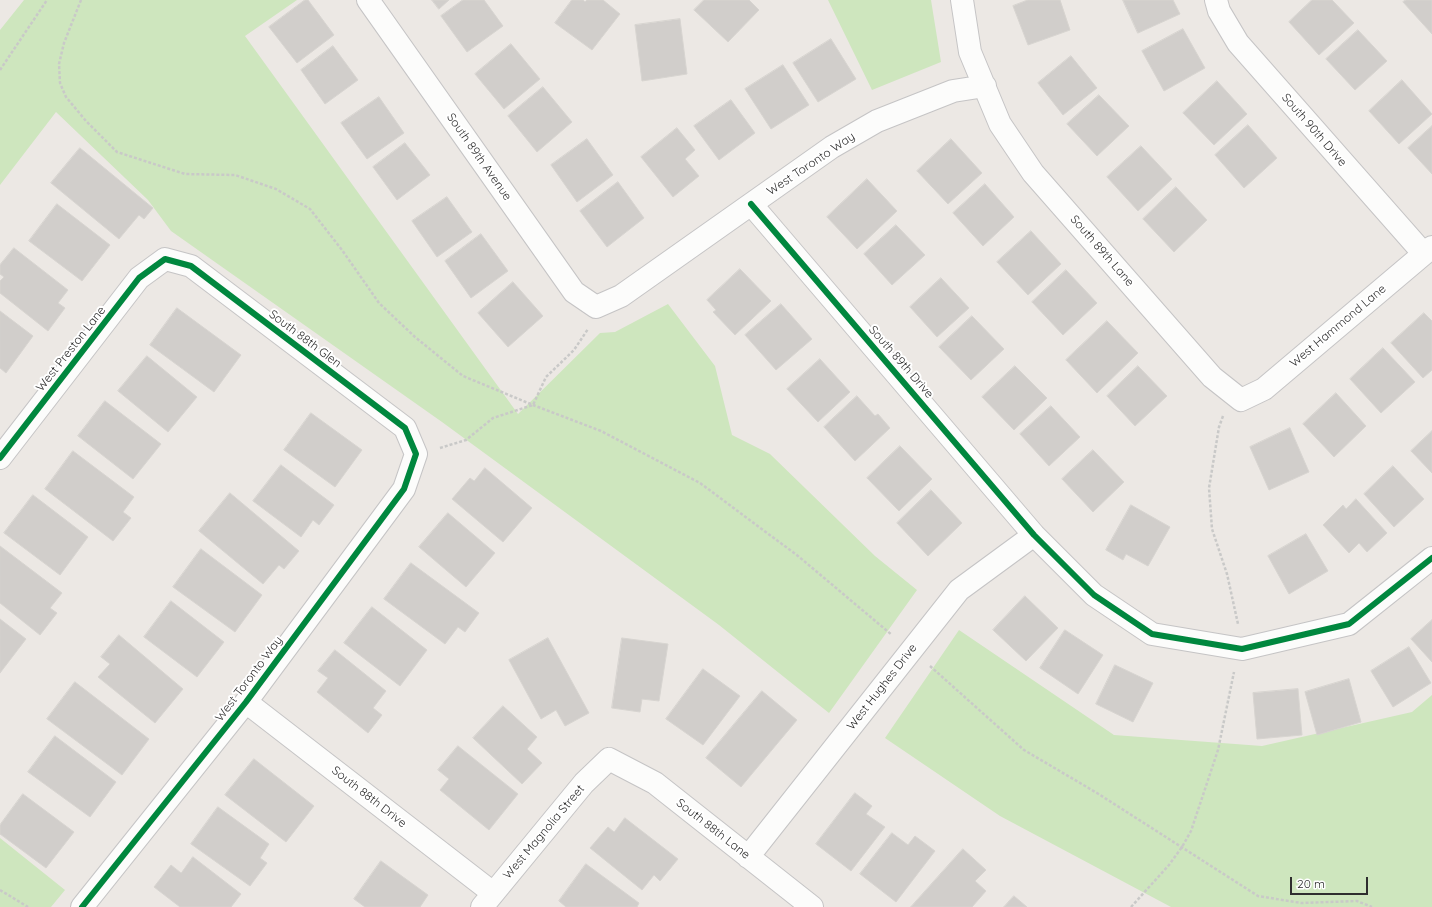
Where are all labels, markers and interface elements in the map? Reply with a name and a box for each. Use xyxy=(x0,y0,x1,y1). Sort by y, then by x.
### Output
street label: South 90th Drive xyxy=(1278,91,1350,169)
street label: South 89th Avenue xyxy=(443,111,515,203)
street label: West Toronto Way xyxy=(764,129,858,199)
street label: South 89th Lane xyxy=(1067,212,1137,290)
street label: West Hammond Lane xyxy=(1287,282,1389,370)
street label: West Preston Lane xyxy=(33,304,109,394)
street label: South 88th Glen xyxy=(266,307,344,371)
street label: South 89th Drive xyxy=(866,323,936,401)
street label: West Toronto Way xyxy=(212,634,286,724)
street label: West Hughes Drive xyxy=(844,641,920,733)
street label: South 88th Drive xyxy=(329,763,409,831)
street label: West Magnolia Street xyxy=(500,782,588,882)
street label: South 88th Lane xyxy=(673,796,753,862)
scale bar xyxy=(1292,869,1370,895)
text: 20 m xyxy=(1297,876,1325,891)

